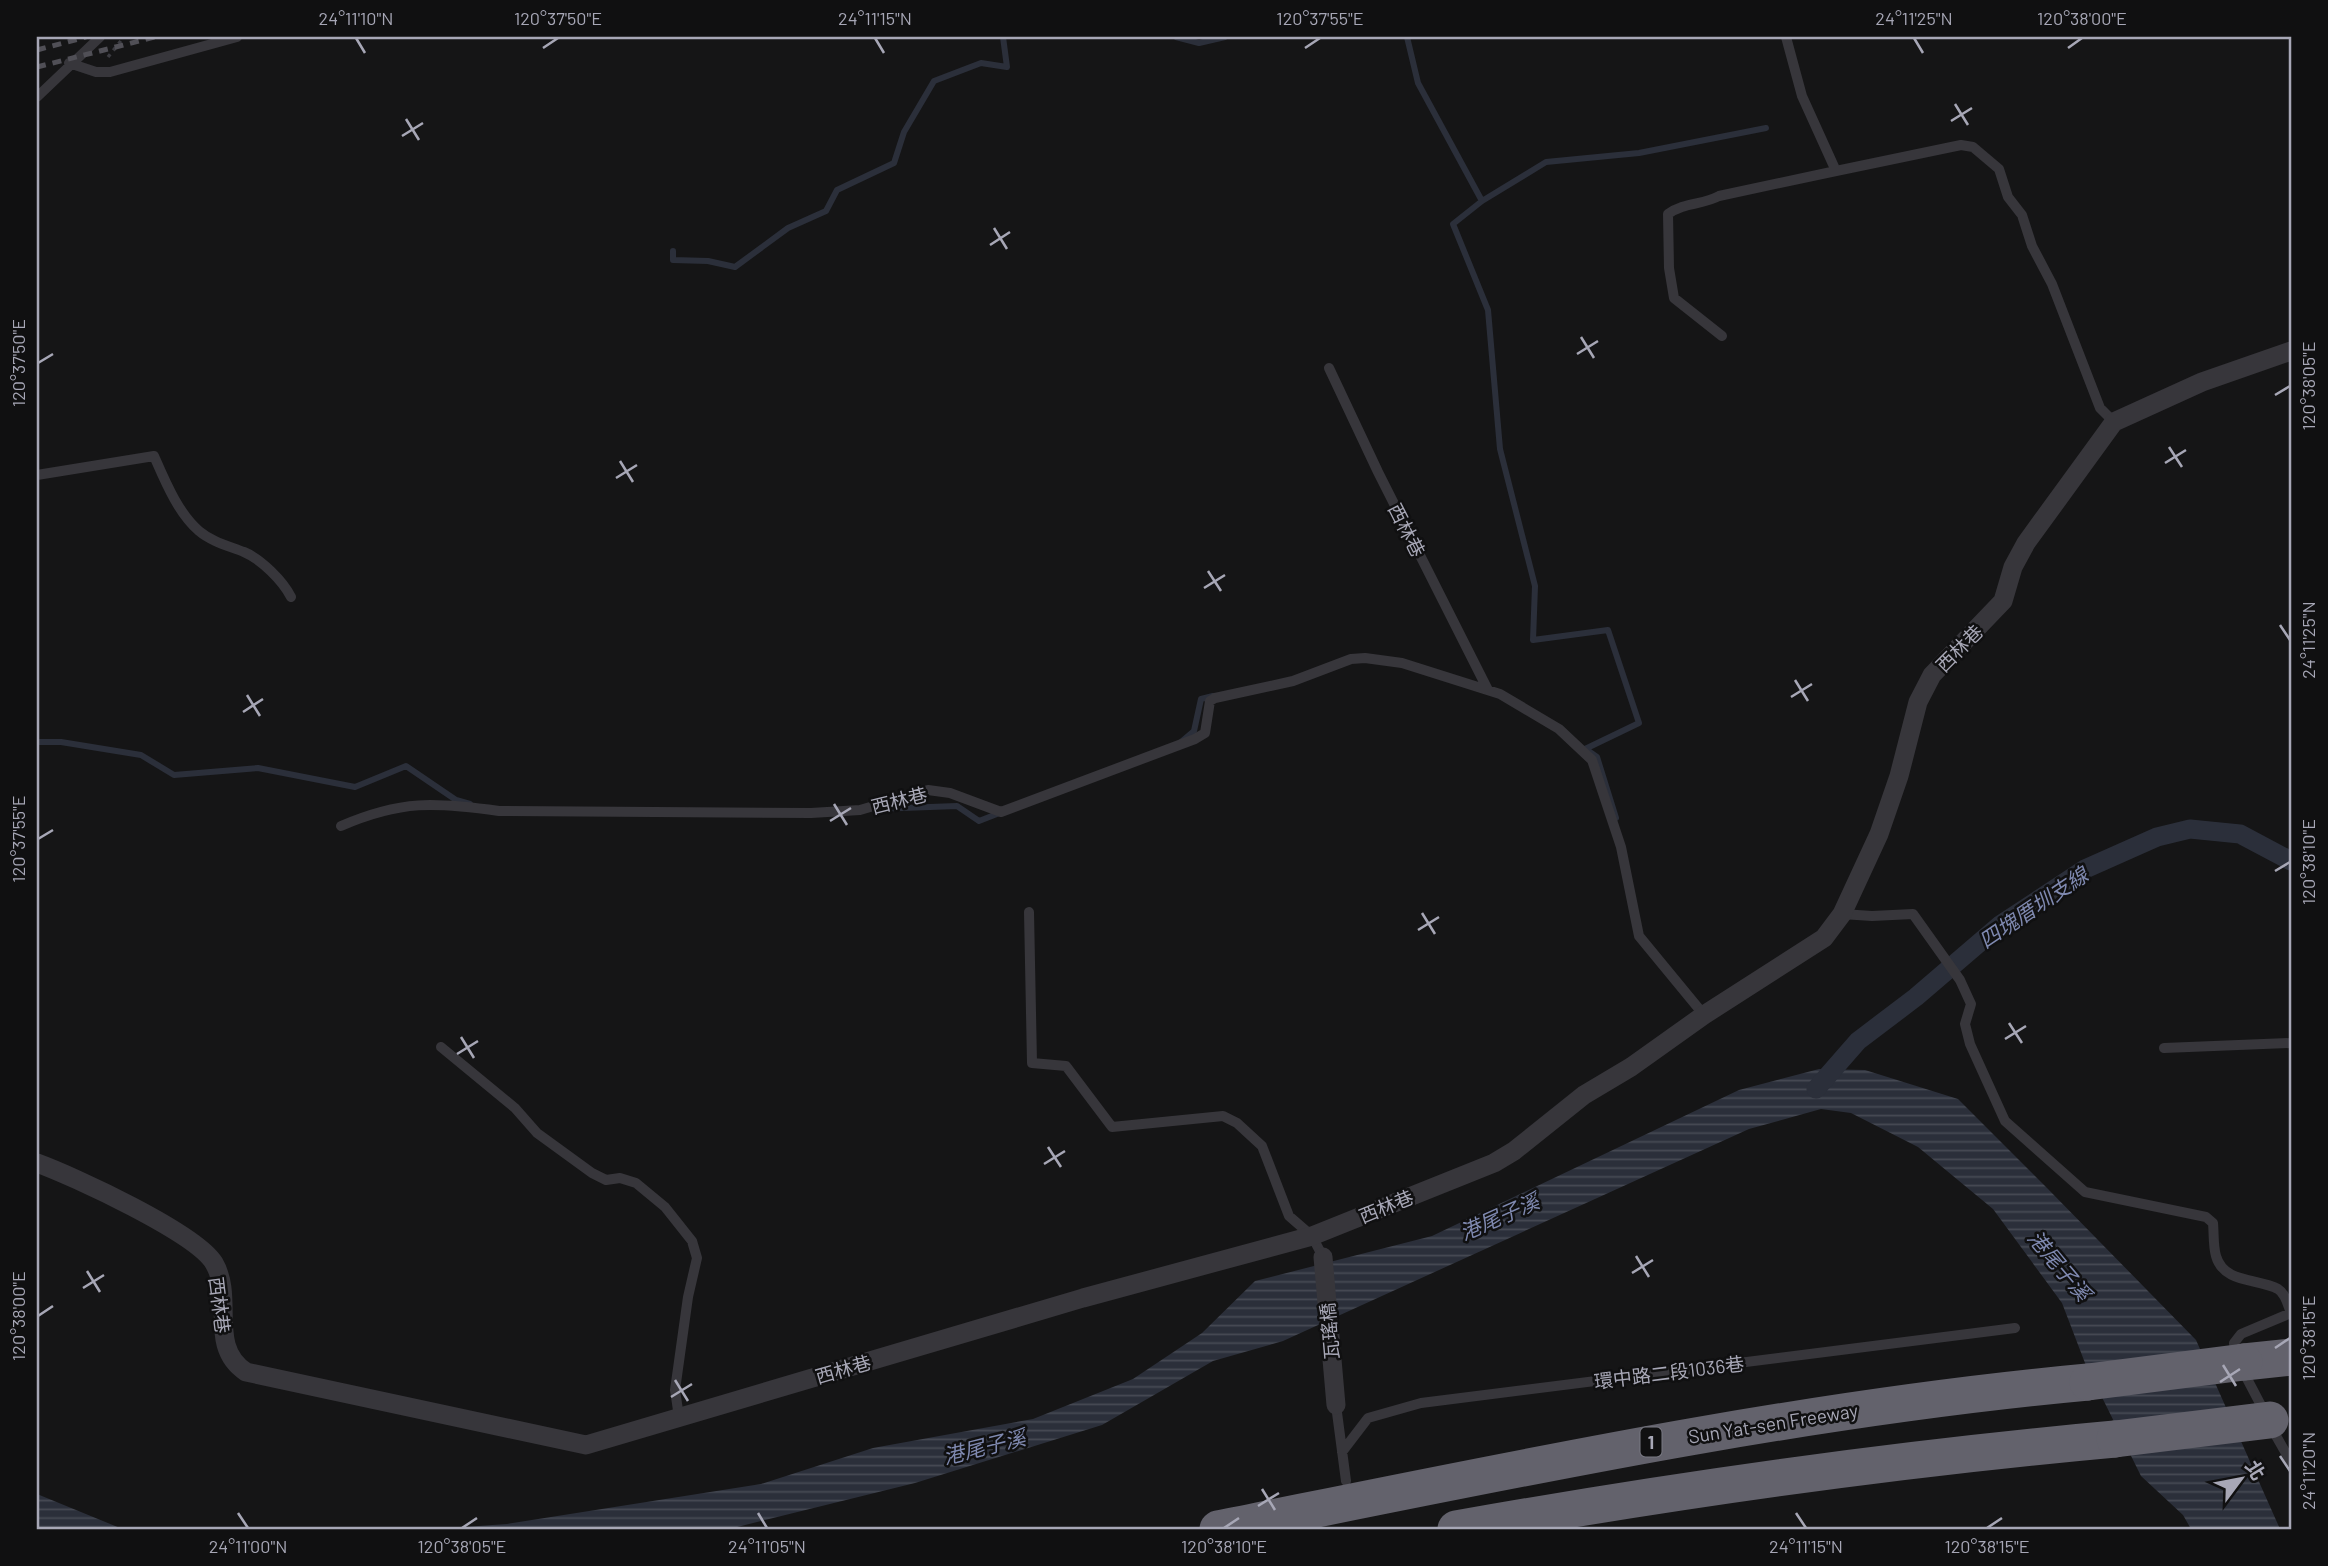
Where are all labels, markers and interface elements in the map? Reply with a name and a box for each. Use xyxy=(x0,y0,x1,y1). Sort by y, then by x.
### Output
text: 24°11'10"N xyxy=(319,7,393,29)
text: 120°37'50"E xyxy=(514,7,602,29)
text: 24°11'15"N xyxy=(838,7,912,29)
text: 120°37'55"E xyxy=(1276,7,1364,29)
text: 24°11'25"N xyxy=(1875,7,1953,29)
text: 120°38'00"E xyxy=(2037,7,2127,29)
text: 120°37'50"E xyxy=(7,319,29,407)
text: 120°38'05"E xyxy=(2297,341,2319,431)
street label: 西林巷 xyxy=(1384,499,1430,561)
text: 24°11'25"N xyxy=(2297,601,2319,679)
street label: 西林巷 xyxy=(1931,620,1987,676)
street label: 西林巷 xyxy=(869,782,929,818)
text: 120°37'55"E xyxy=(7,795,29,883)
text: 120°38'10"E xyxy=(2297,819,2319,905)
water label: 四塊厝圳支線 xyxy=(1974,860,2094,953)
street label: 西林巷 xyxy=(1355,1185,1417,1227)
water label: 港尾子溪 xyxy=(1456,1186,1545,1245)
water label: 港尾子溪 xyxy=(2023,1225,2099,1308)
text: 120°38'00"E xyxy=(7,1271,29,1361)
street label: 西林巷 xyxy=(205,1275,235,1335)
text: 120°38'15"E xyxy=(2297,1295,2319,1381)
street label: 瓦瑤橋 xyxy=(1315,1302,1343,1360)
street label: 西林巷 xyxy=(812,1350,874,1388)
street label: 環中路二段1036巷 xyxy=(1593,1351,1745,1393)
street label: Sun Yat-sen Freeway xyxy=(1686,1398,1860,1448)
water label: 港尾子溪 xyxy=(940,1423,1031,1468)
road number: 1 xyxy=(1640,1428,1662,1456)
text: 24°11'20"N xyxy=(2297,1432,2319,1510)
north arrow xyxy=(2206,1444,2276,1514)
text: 北 xyxy=(2241,1456,2271,1484)
text: 24°11'00"N xyxy=(209,1535,287,1557)
text: 120°38'05"E xyxy=(417,1535,507,1557)
text: 24°11'05"N xyxy=(728,1535,806,1557)
text: 120°38'10"E xyxy=(1181,1535,1267,1557)
text: 24°11'15"N xyxy=(1769,1535,1843,1557)
text: 120°38'15"E xyxy=(1944,1535,2030,1557)

